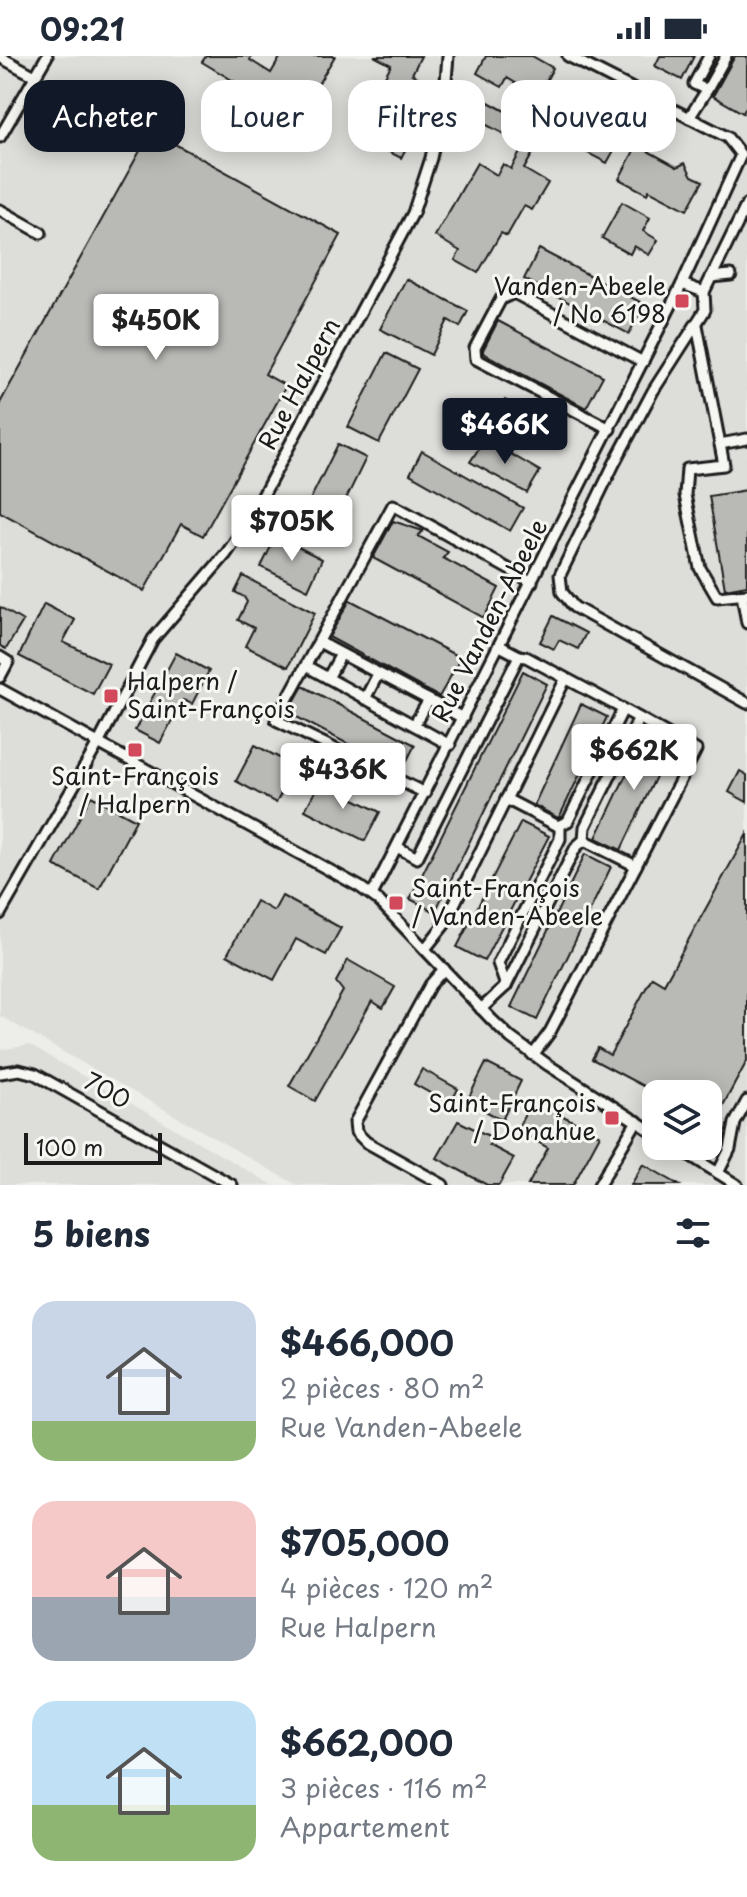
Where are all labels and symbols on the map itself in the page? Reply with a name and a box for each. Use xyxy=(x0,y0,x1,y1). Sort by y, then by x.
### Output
place label: Vanden-Abeele / No 6198 xyxy=(494,267,666,331)
marker: Vanden-Abeele / No 6198 xyxy=(673,292,691,310)
pin: $450K xyxy=(100,294,212,362)
street label: Rue Halpern xyxy=(248,311,348,456)
pin: $466K xyxy=(449,398,561,466)
pin: $705K xyxy=(236,495,348,563)
street label: Rue Vanden-Abeele xyxy=(421,512,555,728)
place label: Halpern / Saint-François xyxy=(127,662,295,726)
marker: Halpern / Saint-François xyxy=(102,687,120,705)
pin: $662K xyxy=(578,724,690,792)
marker: Saint-François / Halpern xyxy=(126,741,144,759)
pin: $436K xyxy=(287,743,399,811)
place label: Saint-François / Halpern xyxy=(51,757,219,821)
place label: Saint-François / Vanden-Abeele xyxy=(412,869,603,933)
marker: Saint-François / Vanden-Abeele xyxy=(387,894,405,912)
street label: 700 xyxy=(78,1062,138,1117)
place label: Saint-François / Donahue xyxy=(428,1084,596,1148)
marker: Saint-François / Donahue xyxy=(603,1109,621,1127)
scale bar xyxy=(24,1129,162,1165)

